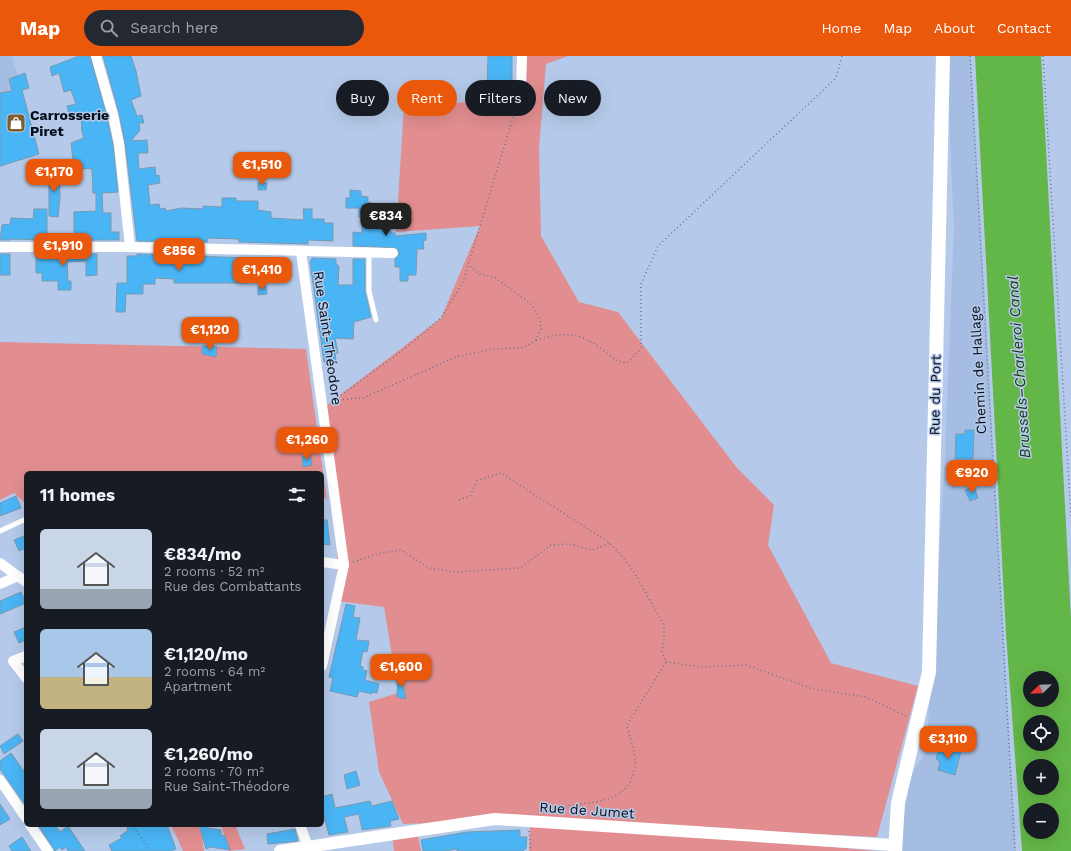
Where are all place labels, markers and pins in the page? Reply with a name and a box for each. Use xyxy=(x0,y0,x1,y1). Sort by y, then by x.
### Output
place label: Carrosserie Piret xyxy=(30,107,109,139)
shop icon: Carrosserie Piret xyxy=(5,112,27,134)
pin: €1,510 xyxy=(229,152,295,186)
pin: €1,170 xyxy=(21,159,87,193)
pin: €834 xyxy=(362,203,410,237)
pin: €1,910 xyxy=(30,233,96,267)
pin: €856 xyxy=(155,238,203,272)
pin: €1,410 xyxy=(229,257,295,291)
pin: €1,120 xyxy=(177,317,243,351)
pin: €1,260 xyxy=(274,427,340,461)
pin: €920 xyxy=(948,460,996,494)
pin: €1,600 xyxy=(368,654,434,688)
pin: €3,110 xyxy=(915,726,981,760)

